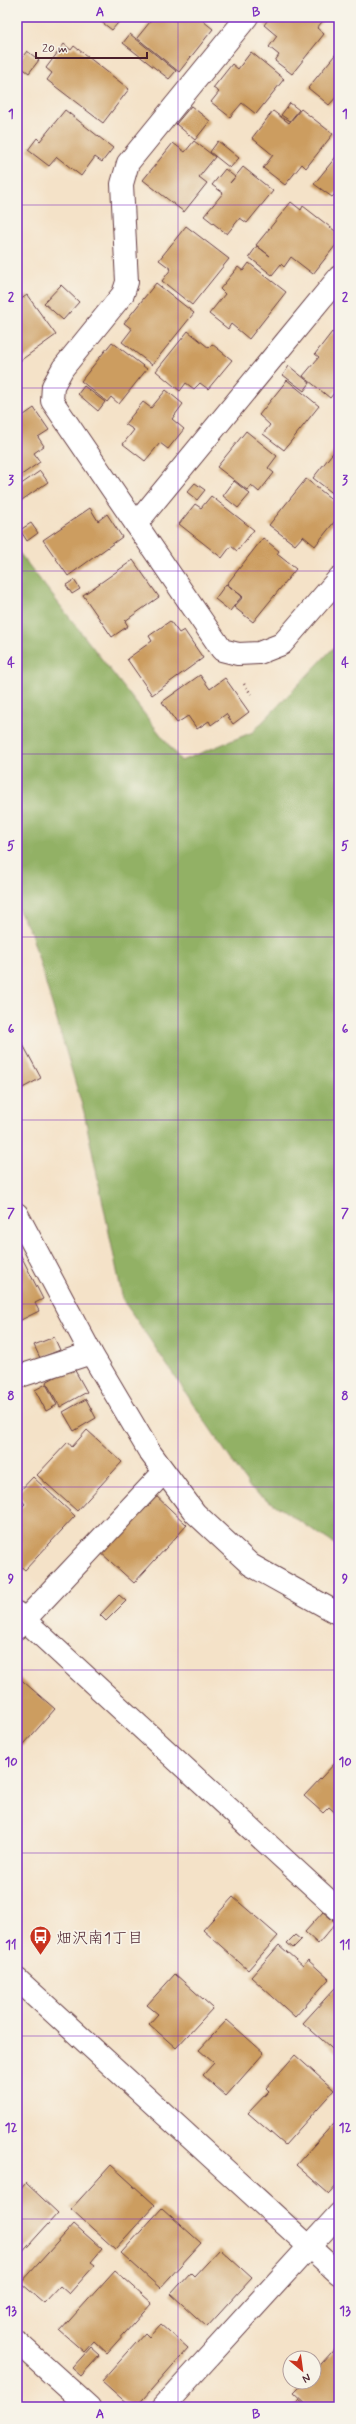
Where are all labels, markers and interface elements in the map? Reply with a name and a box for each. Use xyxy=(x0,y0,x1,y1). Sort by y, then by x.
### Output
text: A xyxy=(96,4,104,21)
text: B xyxy=(252,4,261,21)
scale bar xyxy=(36,34,147,60)
text: 20 m xyxy=(42,41,68,57)
text: 1 xyxy=(8,106,14,123)
text: 1 xyxy=(342,106,348,123)
text: 2 xyxy=(8,289,15,306)
text: 2 xyxy=(342,289,349,306)
text: 3 xyxy=(8,472,14,489)
text: 3 xyxy=(342,472,348,489)
text: 4 xyxy=(7,655,15,672)
text: 4 xyxy=(341,655,349,672)
text: 5 xyxy=(7,838,15,855)
text: 5 xyxy=(341,838,349,855)
text: 6 xyxy=(8,1021,15,1038)
text: 6 xyxy=(342,1021,349,1038)
text: 7 xyxy=(7,1205,15,1222)
text: 7 xyxy=(341,1205,349,1222)
text: 8 xyxy=(7,1388,15,1405)
text: 8 xyxy=(341,1388,349,1405)
text: 9 xyxy=(8,1571,15,1588)
text: 9 xyxy=(342,1571,349,1588)
text: 10 xyxy=(4,1754,18,1771)
text: 10 xyxy=(338,1754,352,1771)
bus stop icon: 畑沢南1丁目 xyxy=(28,1924,54,1957)
place label: 畑沢南1丁目 xyxy=(56,1928,143,1949)
text: 11 xyxy=(5,1937,17,1954)
text: 11 xyxy=(339,1937,351,1954)
text: 12 xyxy=(5,2120,17,2137)
text: 12 xyxy=(339,2120,351,2137)
text: 13 xyxy=(5,2303,17,2320)
text: 13 xyxy=(339,2303,351,2320)
north arrow xyxy=(282,2350,322,2390)
text: N xyxy=(300,2370,313,2386)
text: A xyxy=(96,2406,104,2423)
text: B xyxy=(252,2406,261,2423)

